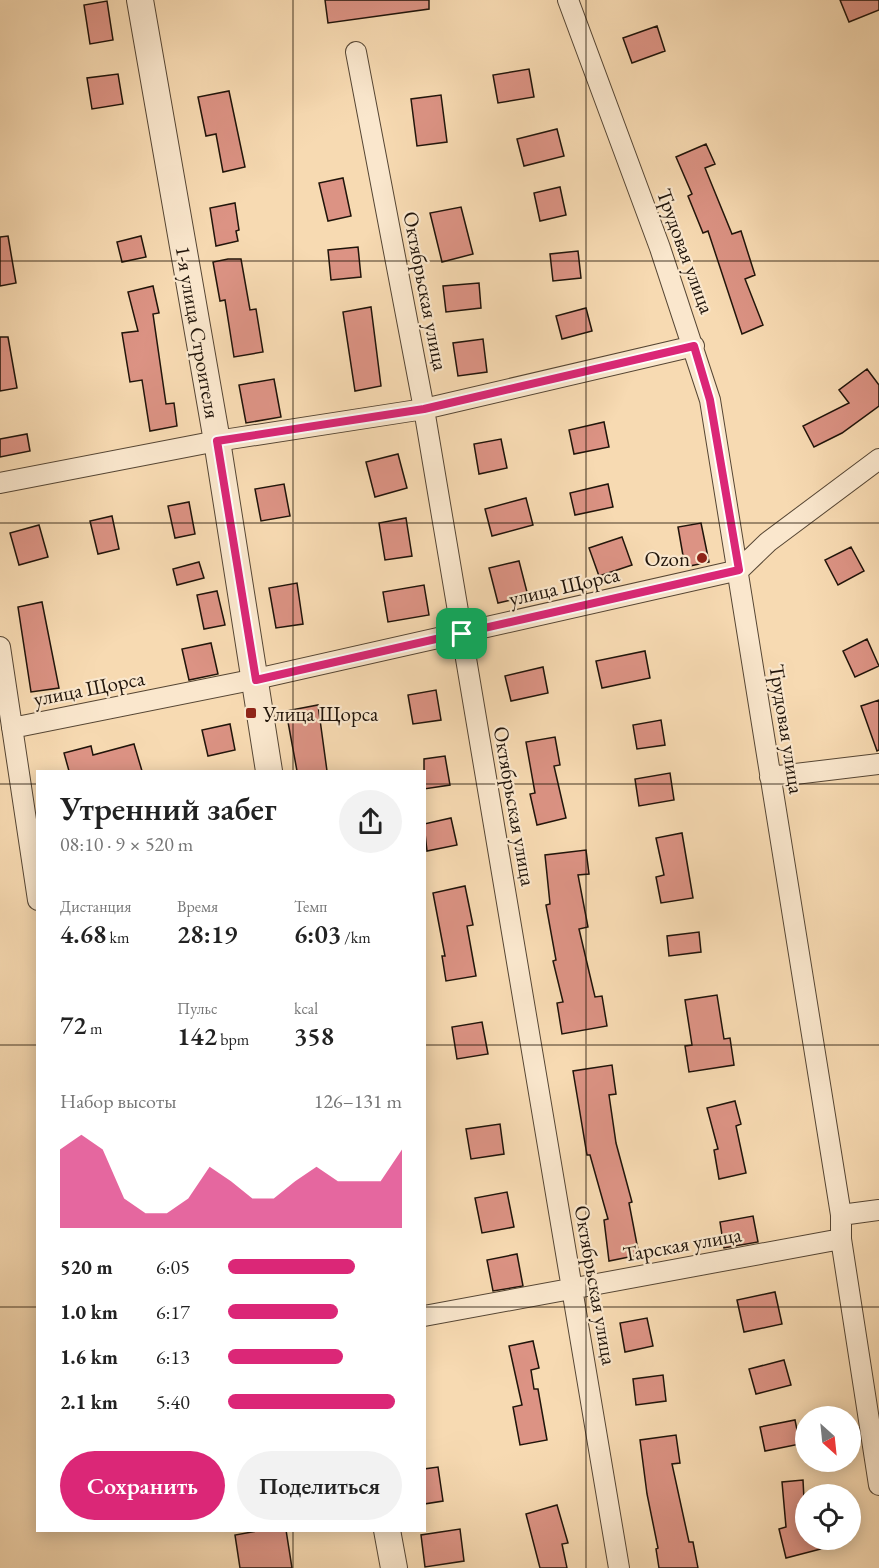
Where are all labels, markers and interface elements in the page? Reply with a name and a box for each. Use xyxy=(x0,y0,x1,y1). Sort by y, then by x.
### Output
street label: Трудовая улица xyxy=(651,185,721,318)
street label: Октябрьская улица xyxy=(397,209,455,374)
street label: 1-я улица Строителя xyxy=(170,244,226,420)
place label: Ozon xyxy=(645,545,690,572)
marker: Ozon xyxy=(695,551,709,565)
street label: улица Щорса xyxy=(506,560,623,612)
pin xyxy=(436,608,487,659)
icon: arrive xyxy=(445,617,478,650)
street label: Трудовая улица xyxy=(763,662,811,796)
street label: улица Щорса xyxy=(31,664,148,712)
place label: Улица Щорса xyxy=(262,700,379,727)
marker: Улица Щорса xyxy=(244,706,258,720)
street label: Октябрьская улица xyxy=(488,724,542,889)
text: Утренний забег xyxy=(60,787,277,830)
button: share xyxy=(339,790,402,853)
text: 08:10 · 9 × 520 m xyxy=(60,831,193,857)
text: Дистанция xyxy=(60,896,131,917)
text: Время xyxy=(177,896,218,917)
text: Темп xyxy=(294,896,327,917)
text: 4.68 xyxy=(60,917,106,951)
text: 28:19 xyxy=(177,917,237,951)
text: 6:03 xyxy=(294,917,341,951)
text: km xyxy=(106,927,129,948)
text: /km xyxy=(341,927,371,948)
text: Пульс xyxy=(177,998,218,1019)
text: kcal xyxy=(294,998,318,1019)
text: 72 xyxy=(60,1008,87,1042)
text: m xyxy=(87,1018,102,1039)
text: 142 xyxy=(177,1019,217,1053)
text: 358 xyxy=(294,1019,334,1053)
text: bpm xyxy=(217,1029,249,1050)
text: Набор высоты xyxy=(60,1088,176,1114)
text: 126–131 m xyxy=(314,1088,402,1114)
street label: Октябрьская улица xyxy=(569,1203,623,1368)
street label: Тарская улица xyxy=(621,1220,744,1268)
text: 520 m xyxy=(60,1254,113,1280)
text: 6:05 xyxy=(156,1254,190,1280)
text: 1.0 km xyxy=(60,1299,118,1325)
text: 6:17 xyxy=(156,1299,190,1325)
text: 1.6 km xyxy=(60,1344,118,1370)
text: 6:13 xyxy=(156,1344,190,1370)
text: 2.1 km xyxy=(60,1389,118,1415)
text: 5:40 xyxy=(156,1389,190,1415)
north arrow xyxy=(795,1406,861,1472)
map controls xyxy=(795,1406,861,1550)
button: Сохранить xyxy=(60,1451,225,1520)
button: Поделиться xyxy=(237,1451,402,1520)
button: locate xyxy=(795,1484,861,1550)

